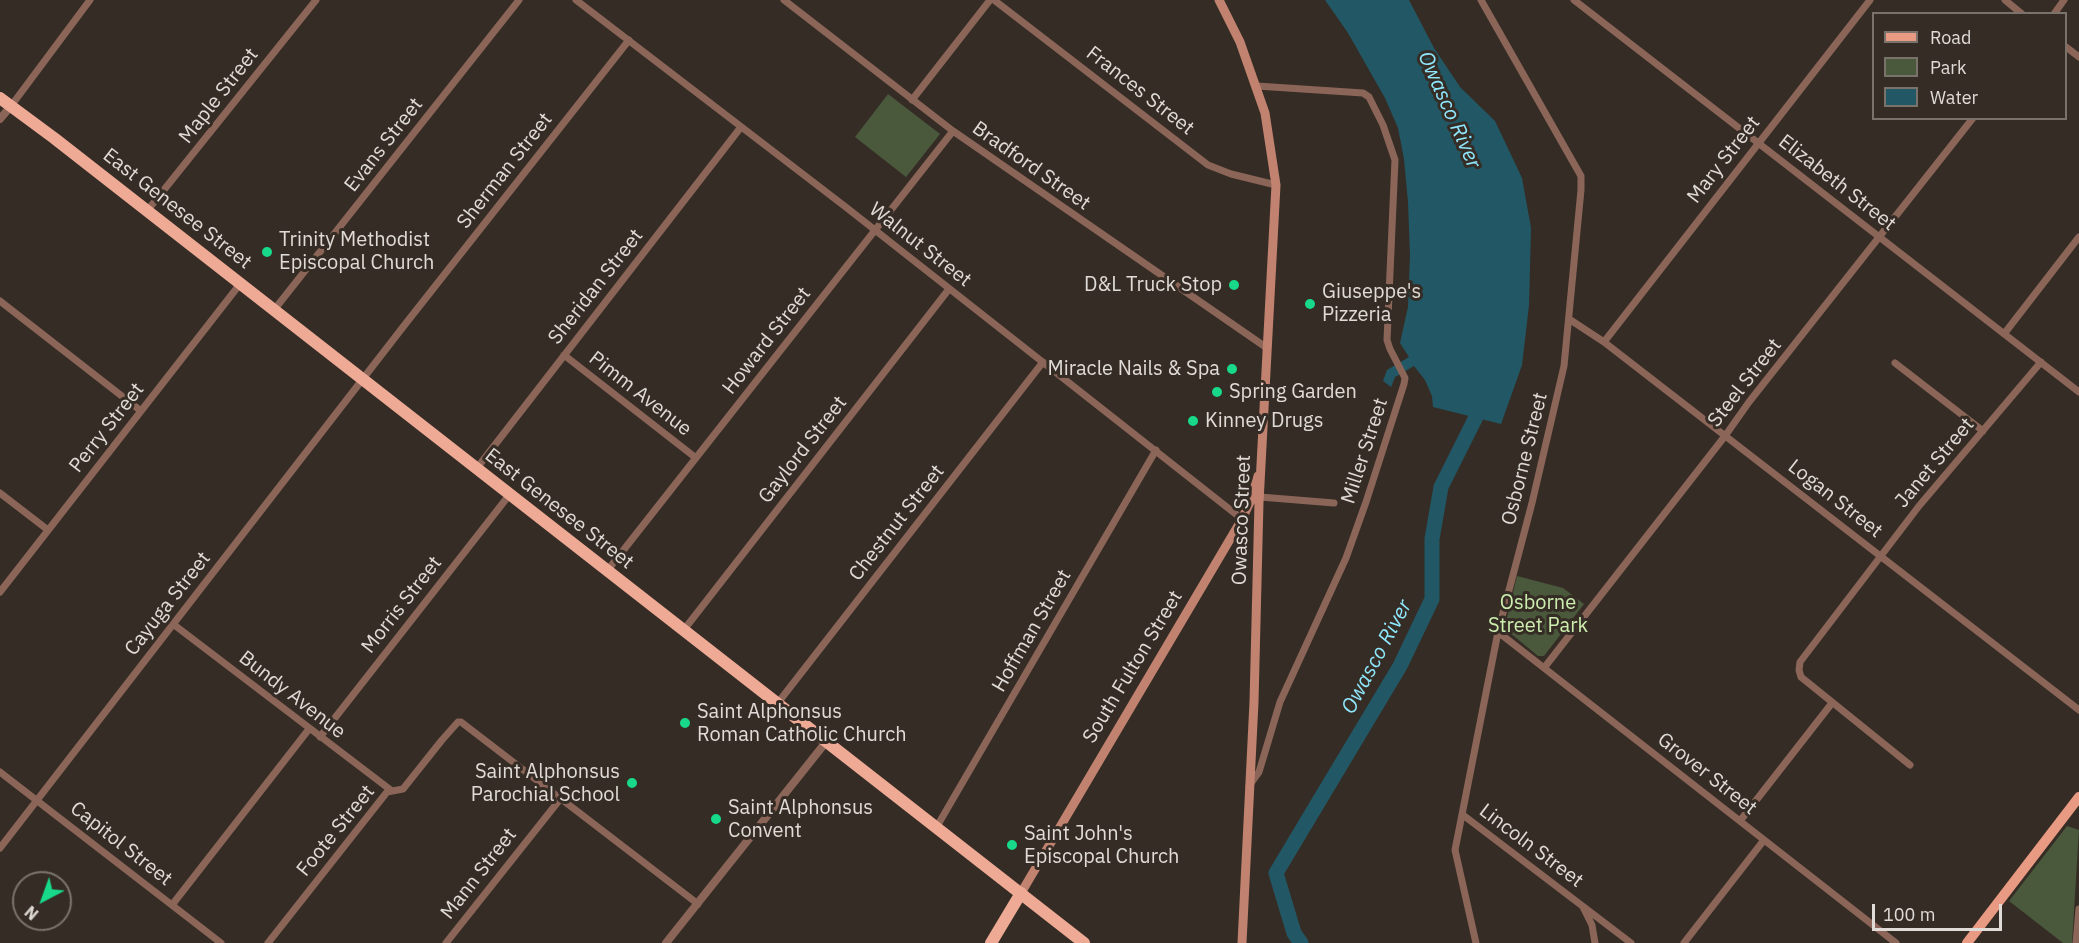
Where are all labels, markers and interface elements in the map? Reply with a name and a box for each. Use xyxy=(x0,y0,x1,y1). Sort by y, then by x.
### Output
legend xyxy=(1872,12,2067,120)
text: Road xyxy=(1930,26,1971,49)
street label: Frances Street xyxy=(1081,41,1199,141)
street label: Maple Street xyxy=(174,43,264,149)
water label: Owasco River xyxy=(1412,48,1486,172)
text: Park xyxy=(1930,56,1966,79)
text: Water xyxy=(1930,86,1978,109)
street label: Evans Street xyxy=(340,93,428,197)
street label: Sherman Street xyxy=(452,108,558,234)
street label: Mary Street xyxy=(1683,112,1765,208)
street label: Bradford Street xyxy=(967,116,1095,216)
street label: Elizabeth Street xyxy=(1773,130,1901,236)
street label: East Genesee Street xyxy=(98,143,256,275)
street label: Walnut Street xyxy=(864,198,976,292)
street label: Sheridan Street xyxy=(544,225,648,349)
place label: Trinity Methodist Episcopal Church xyxy=(279,228,434,275)
marker: Trinity Methodist Episcopal Church xyxy=(260,245,274,259)
place label: D&L Truck Stop xyxy=(1084,273,1222,297)
marker: D&L Truck Stop xyxy=(1227,278,1241,292)
place label: Giuseppe's Pizzeria xyxy=(1322,280,1421,327)
street label: Howard Street xyxy=(718,283,816,399)
marker: Giuseppe's Pizzeria xyxy=(1303,297,1317,311)
street label: Steel Street xyxy=(1703,334,1787,432)
street label: Pimm Avenue xyxy=(584,347,696,441)
place label: Miracle Nails & Spa xyxy=(1047,357,1220,381)
marker: Miracle Nails & Spa xyxy=(1225,362,1239,376)
street label: Perry Street xyxy=(65,378,149,478)
place label: Spring Garden xyxy=(1229,380,1357,404)
marker: Spring Garden xyxy=(1210,385,1224,399)
street label: Osborne Street xyxy=(1497,390,1553,528)
street label: Gaylord Street xyxy=(754,392,852,508)
street label: Miller Street xyxy=(1337,395,1393,507)
place label: Kinney Drugs xyxy=(1205,409,1323,433)
street label: Janet Street xyxy=(1891,413,1979,513)
marker: Kinney Drugs xyxy=(1186,414,1200,428)
street label: East Genesee Street xyxy=(480,443,638,575)
street label: Owasco Street xyxy=(1228,454,1256,586)
street label: Logan Street xyxy=(1783,455,1887,543)
street label: Chestnut Street xyxy=(844,460,950,586)
street label: Cayuga Street xyxy=(120,547,216,661)
street label: Morris Street xyxy=(357,552,447,658)
street label: Hoffman Street xyxy=(987,566,1077,696)
street label: South Fulton Street xyxy=(1078,586,1188,748)
park label: Osborne Street Park xyxy=(1488,591,1588,638)
water label: Owasco River xyxy=(1336,596,1418,718)
street label: Bundy Avenue xyxy=(234,646,350,744)
place label: Saint Alphonsus Roman Catholic Church xyxy=(697,700,907,747)
marker: Saint Alphonsus Roman Catholic Church xyxy=(678,716,692,730)
street label: Grover Street xyxy=(1652,728,1762,820)
place label: Saint Alphonsus Parochial School xyxy=(471,760,620,807)
marker: Saint Alphonsus Parochial School xyxy=(625,776,639,790)
street label: Foote Street xyxy=(292,780,380,882)
place label: Saint Alphonsus Convent xyxy=(728,796,873,843)
street label: Capitol Street xyxy=(65,797,177,891)
street label: Lincoln Street xyxy=(1474,799,1588,893)
marker: Saint Alphonsus Convent xyxy=(709,812,723,826)
place label: Saint John's Episcopal Church xyxy=(1024,822,1179,869)
street label: Mann Street xyxy=(436,824,522,924)
marker: Saint John's Episcopal Church xyxy=(1005,838,1019,852)
north arrow xyxy=(12,871,72,931)
scale bar xyxy=(1875,892,2006,930)
text: N xyxy=(21,902,42,924)
text: 100 m xyxy=(1883,903,1935,926)

